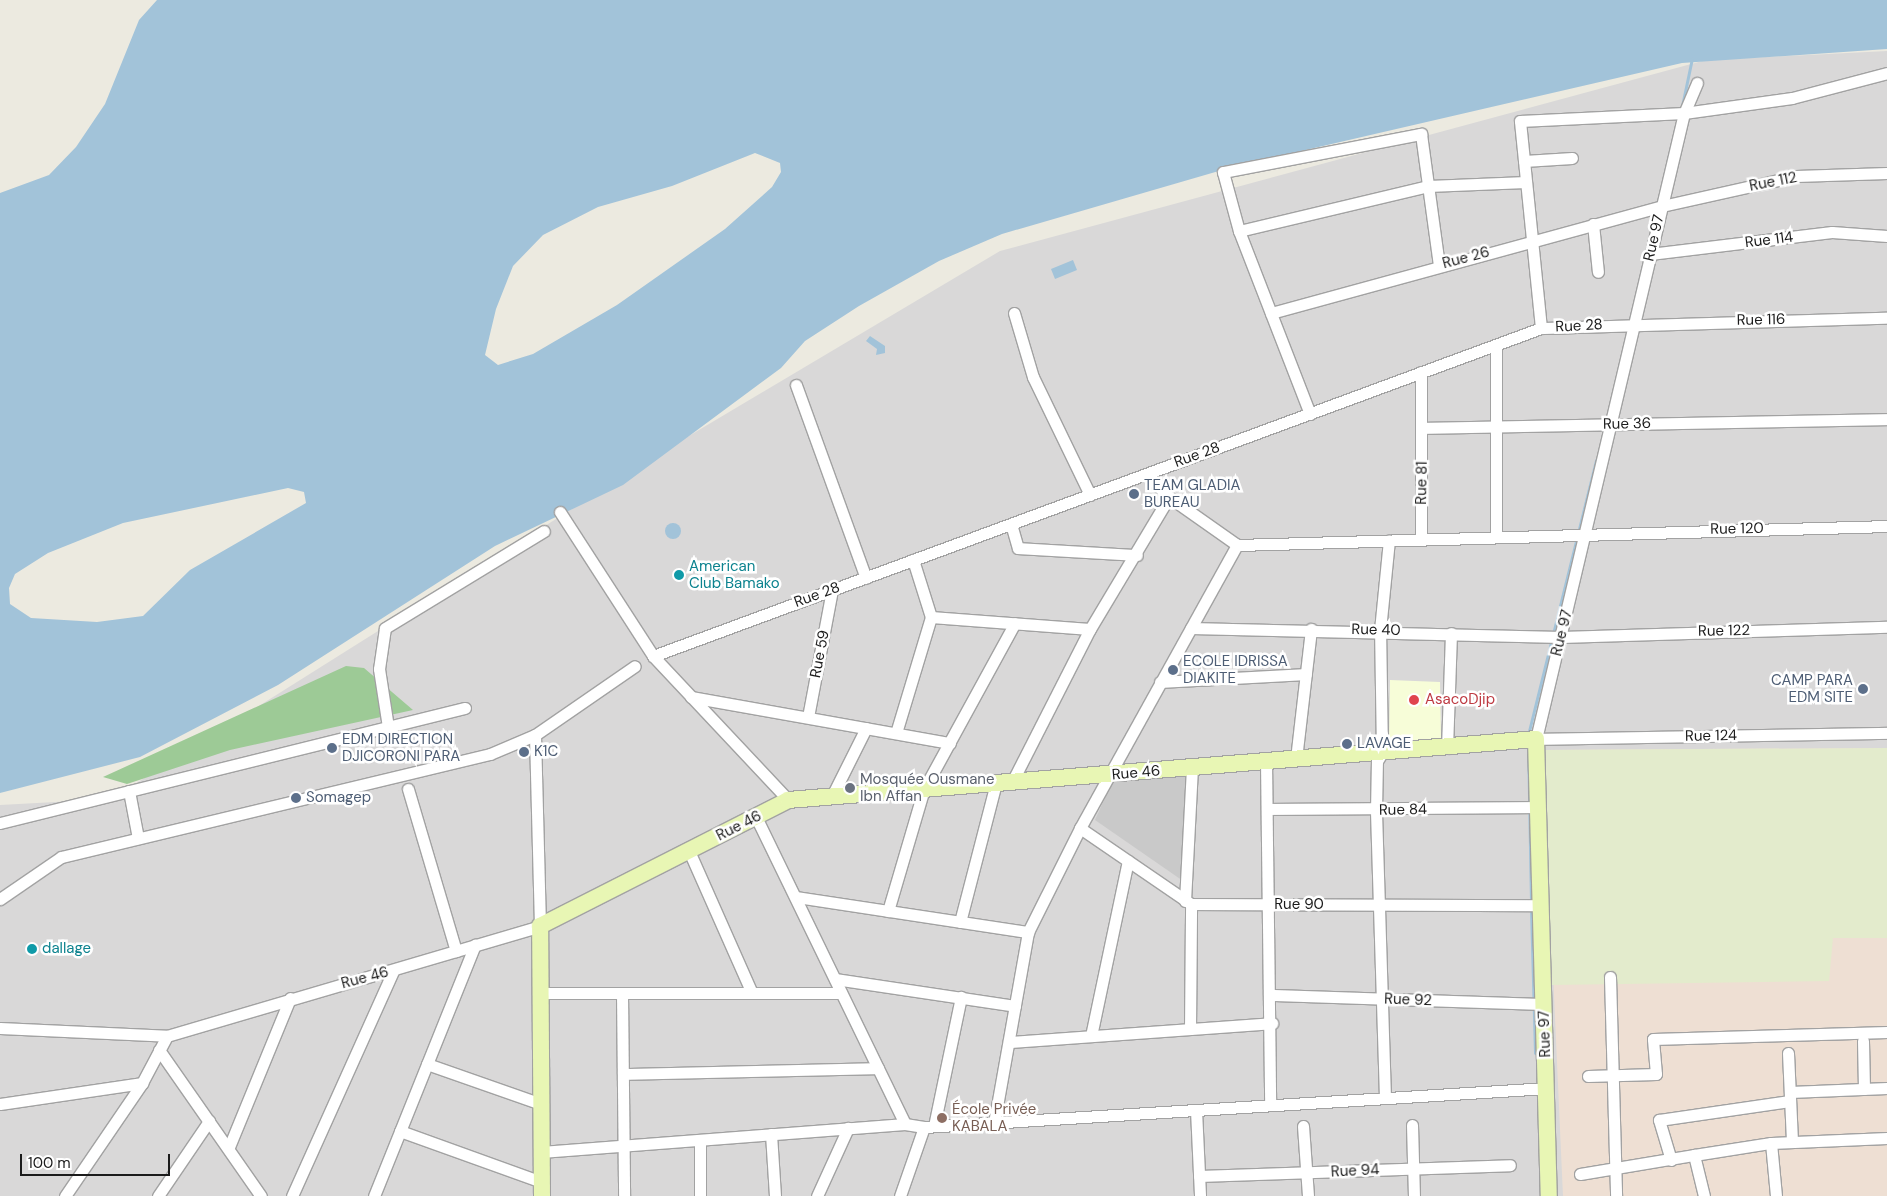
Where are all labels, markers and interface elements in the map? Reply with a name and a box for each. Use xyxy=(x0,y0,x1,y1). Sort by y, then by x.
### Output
street label: Rue 112 xyxy=(1748,169,1798,195)
street label: Rue 97 xyxy=(1640,213,1668,263)
street label: Rue 114 xyxy=(1744,228,1794,252)
street label: Rue 26 xyxy=(1440,243,1492,273)
street label: Rue 116 xyxy=(1736,311,1786,329)
street label: Rue 28 xyxy=(1555,316,1603,336)
street label: Rue 36 xyxy=(1603,415,1651,433)
street label: Rue 28 xyxy=(1172,438,1222,472)
street label: Rue 81 xyxy=(1413,461,1431,505)
place label: TEAM GLADIA BUREAU xyxy=(1144,476,1240,511)
marker: TEAM GLADIA BUREAU xyxy=(1128,488,1140,500)
street label: Rue 120 xyxy=(1710,520,1764,538)
place label: American Club Bamako xyxy=(689,557,780,592)
marker: American Club Bamako xyxy=(673,569,685,581)
street label: Rue 28 xyxy=(792,578,842,612)
street label: Rue 97 xyxy=(1548,608,1576,658)
street label: Rue 40 xyxy=(1351,621,1401,639)
street label: Rue 122 xyxy=(1698,622,1750,640)
street label: Rue 59 xyxy=(807,629,833,679)
place label: ECOLE IDRISSA DIAKITE xyxy=(1183,652,1288,687)
marker: ECOLE IDRISSA DIAKITE xyxy=(1167,664,1179,676)
place label: CAMP PARA EDM SITE xyxy=(1771,671,1853,706)
marker: CAMP PARA EDM SITE xyxy=(1857,683,1869,695)
place label: AsacoDjip xyxy=(1425,691,1495,709)
marker: AsacoDjip xyxy=(1407,693,1421,707)
street label: Rue 124 xyxy=(1685,727,1737,745)
place label: EDM DIRECTION DJICORONI PARA xyxy=(342,730,460,765)
place label: LAVAGE xyxy=(1357,735,1411,753)
marker: LAVAGE xyxy=(1341,738,1353,750)
marker: EDM DIRECTION DJICORONI PARA xyxy=(326,742,338,754)
place label: K1C xyxy=(534,743,558,761)
marker: K1C xyxy=(518,746,530,758)
street label: Rue 46 xyxy=(1111,762,1161,784)
place label: Mosquée Ousmane Ibn Affan xyxy=(860,770,994,805)
marker: Mosquée Ousmane Ibn Affan xyxy=(844,782,856,794)
place label: Somagep xyxy=(306,789,371,807)
marker: Somagep xyxy=(290,792,302,804)
street label: Rue 84 xyxy=(1379,801,1427,819)
street label: Rue 46 xyxy=(713,807,765,845)
street label: Rue 90 xyxy=(1274,896,1324,914)
place label: dallage xyxy=(42,940,91,958)
marker: dallage xyxy=(26,943,38,955)
street label: Rue 46 xyxy=(339,963,391,993)
street label: Rue 92 xyxy=(1384,990,1432,1010)
street label: Rue 97 xyxy=(1535,1010,1555,1058)
place label: École Privée KABALA xyxy=(952,1100,1036,1135)
marker: École Privée KABALA xyxy=(936,1112,948,1124)
scale bar xyxy=(22,1144,172,1176)
text: 100 m xyxy=(28,1153,71,1173)
street label: Rue 94 xyxy=(1330,1161,1380,1181)

